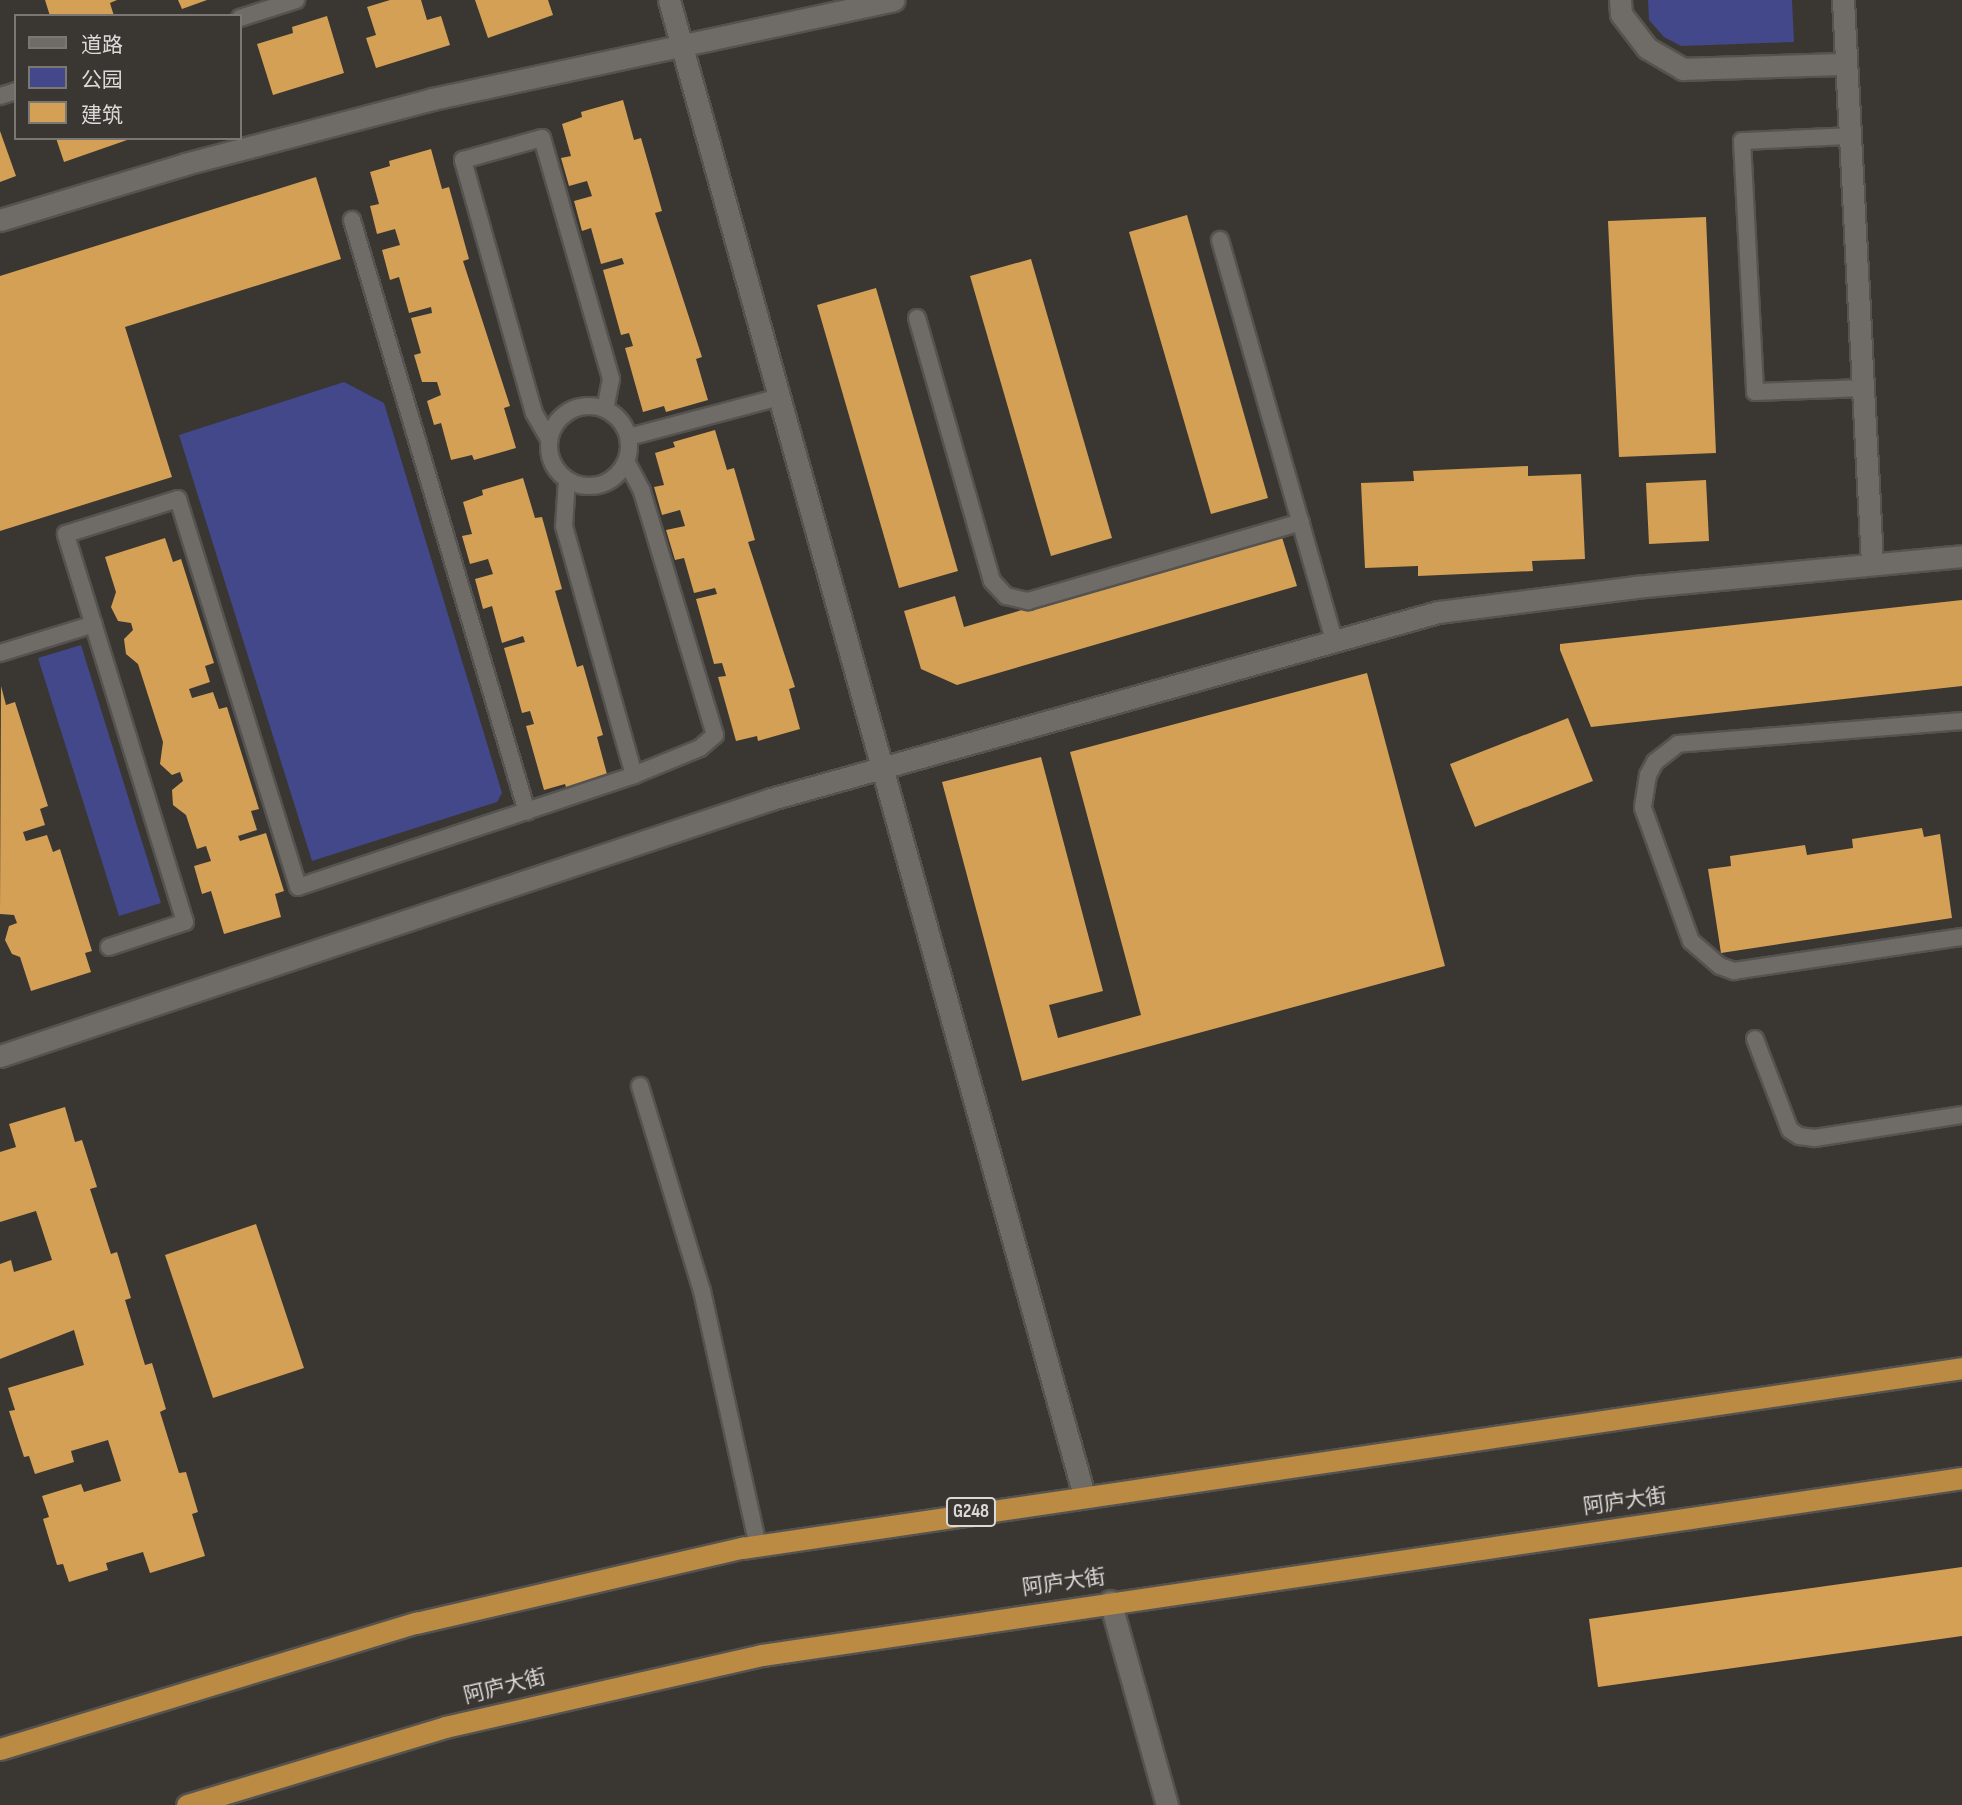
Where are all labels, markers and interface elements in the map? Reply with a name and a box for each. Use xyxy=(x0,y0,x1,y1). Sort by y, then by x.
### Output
legend xyxy=(14,14,242,140)
text: 道路 xyxy=(81,33,123,58)
text: 公园 xyxy=(81,68,123,93)
text: 建筑 xyxy=(81,103,123,128)
street label: 阿庐大街 xyxy=(1582,1484,1668,1520)
road number: G248 xyxy=(945,1496,997,1528)
street label: 阿庐大街 xyxy=(1021,1565,1107,1601)
street label: 阿庐大街 xyxy=(461,1665,549,1709)

